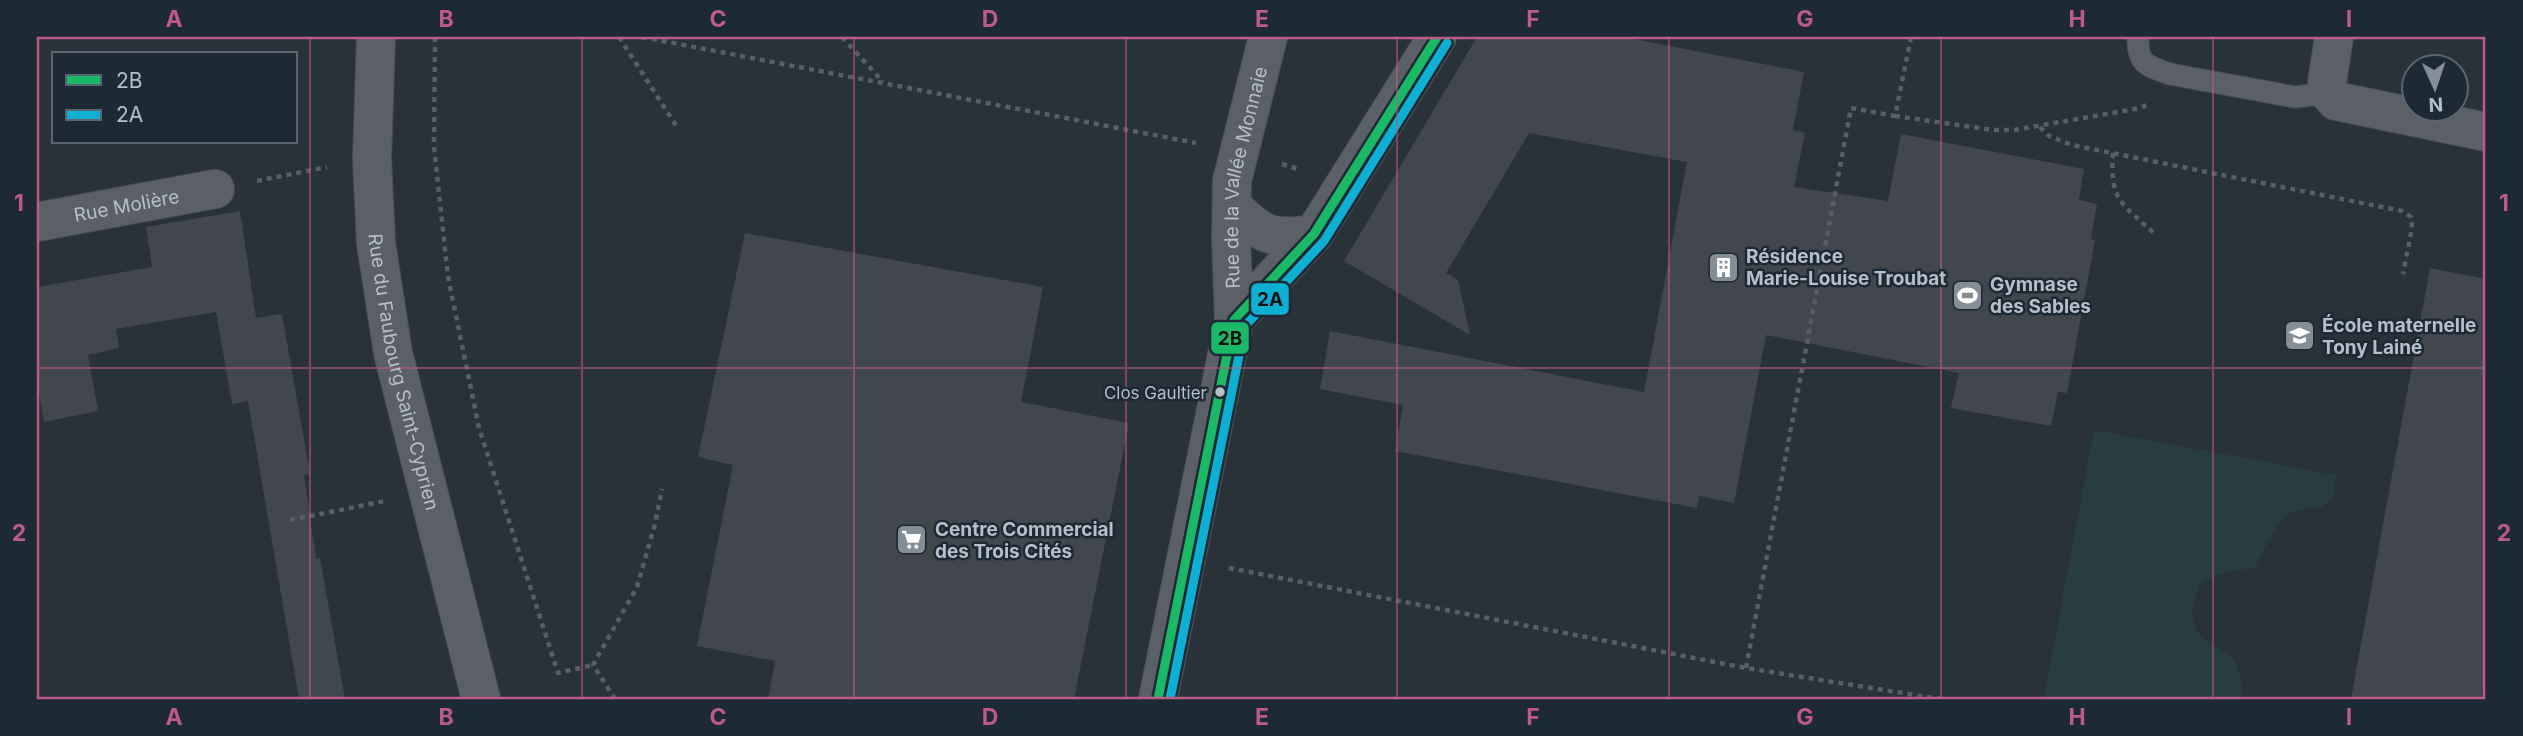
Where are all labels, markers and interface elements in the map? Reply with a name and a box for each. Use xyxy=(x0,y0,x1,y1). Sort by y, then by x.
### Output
text: A xyxy=(165,5,183,33)
text: B xyxy=(438,5,454,33)
text: C xyxy=(709,5,727,33)
text: D xyxy=(982,5,998,33)
text: E xyxy=(1255,5,1269,33)
text: F xyxy=(1526,5,1540,33)
text: G xyxy=(1796,5,1814,33)
text: H xyxy=(2068,5,2086,33)
text: I xyxy=(2346,5,2352,33)
legend xyxy=(52,52,298,144)
north arrow xyxy=(2400,52,2470,122)
street label: Rue de la Vallée Monnaie xyxy=(1220,64,1272,289)
text: 2B xyxy=(116,68,143,93)
text: N xyxy=(2428,93,2444,116)
text: 2A xyxy=(116,102,143,127)
street label: Rue Molière xyxy=(72,185,181,227)
text: 1 xyxy=(14,189,24,217)
text: 1 xyxy=(2499,189,2509,217)
street label: Rue du Faubourg Saint-Cyprien xyxy=(364,233,444,513)
place label: Résidence Marie-Louise Troubat xyxy=(1746,245,1946,290)
building icon: Résidence Marie-Louise Troubat xyxy=(1706,250,1740,284)
place label: Gymnase des Sables xyxy=(1990,273,2091,318)
sports icon: Gymnase des Sables xyxy=(1950,278,1984,312)
line badge: 2A xyxy=(1250,282,1290,316)
text: 2A xyxy=(1257,288,1283,311)
place label: École maternelle Tony Lainé xyxy=(2322,314,2476,359)
school or university icon: École maternelle Tony Lainé xyxy=(2282,319,2316,353)
line badge: 2B xyxy=(1210,321,1250,355)
text: 2B xyxy=(1218,327,1242,350)
place label: Clos Gaultier xyxy=(1104,383,1208,403)
marker: Clos Gaultier xyxy=(1213,385,1227,399)
place label: Centre Commercial des Trois Cités xyxy=(935,518,1114,563)
text: 2 xyxy=(12,519,26,547)
text: 2 xyxy=(2497,519,2511,547)
supermarket icon: Centre Commercial des Trois Cités xyxy=(895,523,929,557)
text: A xyxy=(165,703,183,731)
text: B xyxy=(438,703,454,731)
text: C xyxy=(709,703,727,731)
text: D xyxy=(982,703,998,731)
text: E xyxy=(1255,703,1269,731)
text: F xyxy=(1526,703,1540,731)
text: G xyxy=(1796,703,1814,731)
text: H xyxy=(2068,703,2086,731)
text: I xyxy=(2346,703,2352,731)

